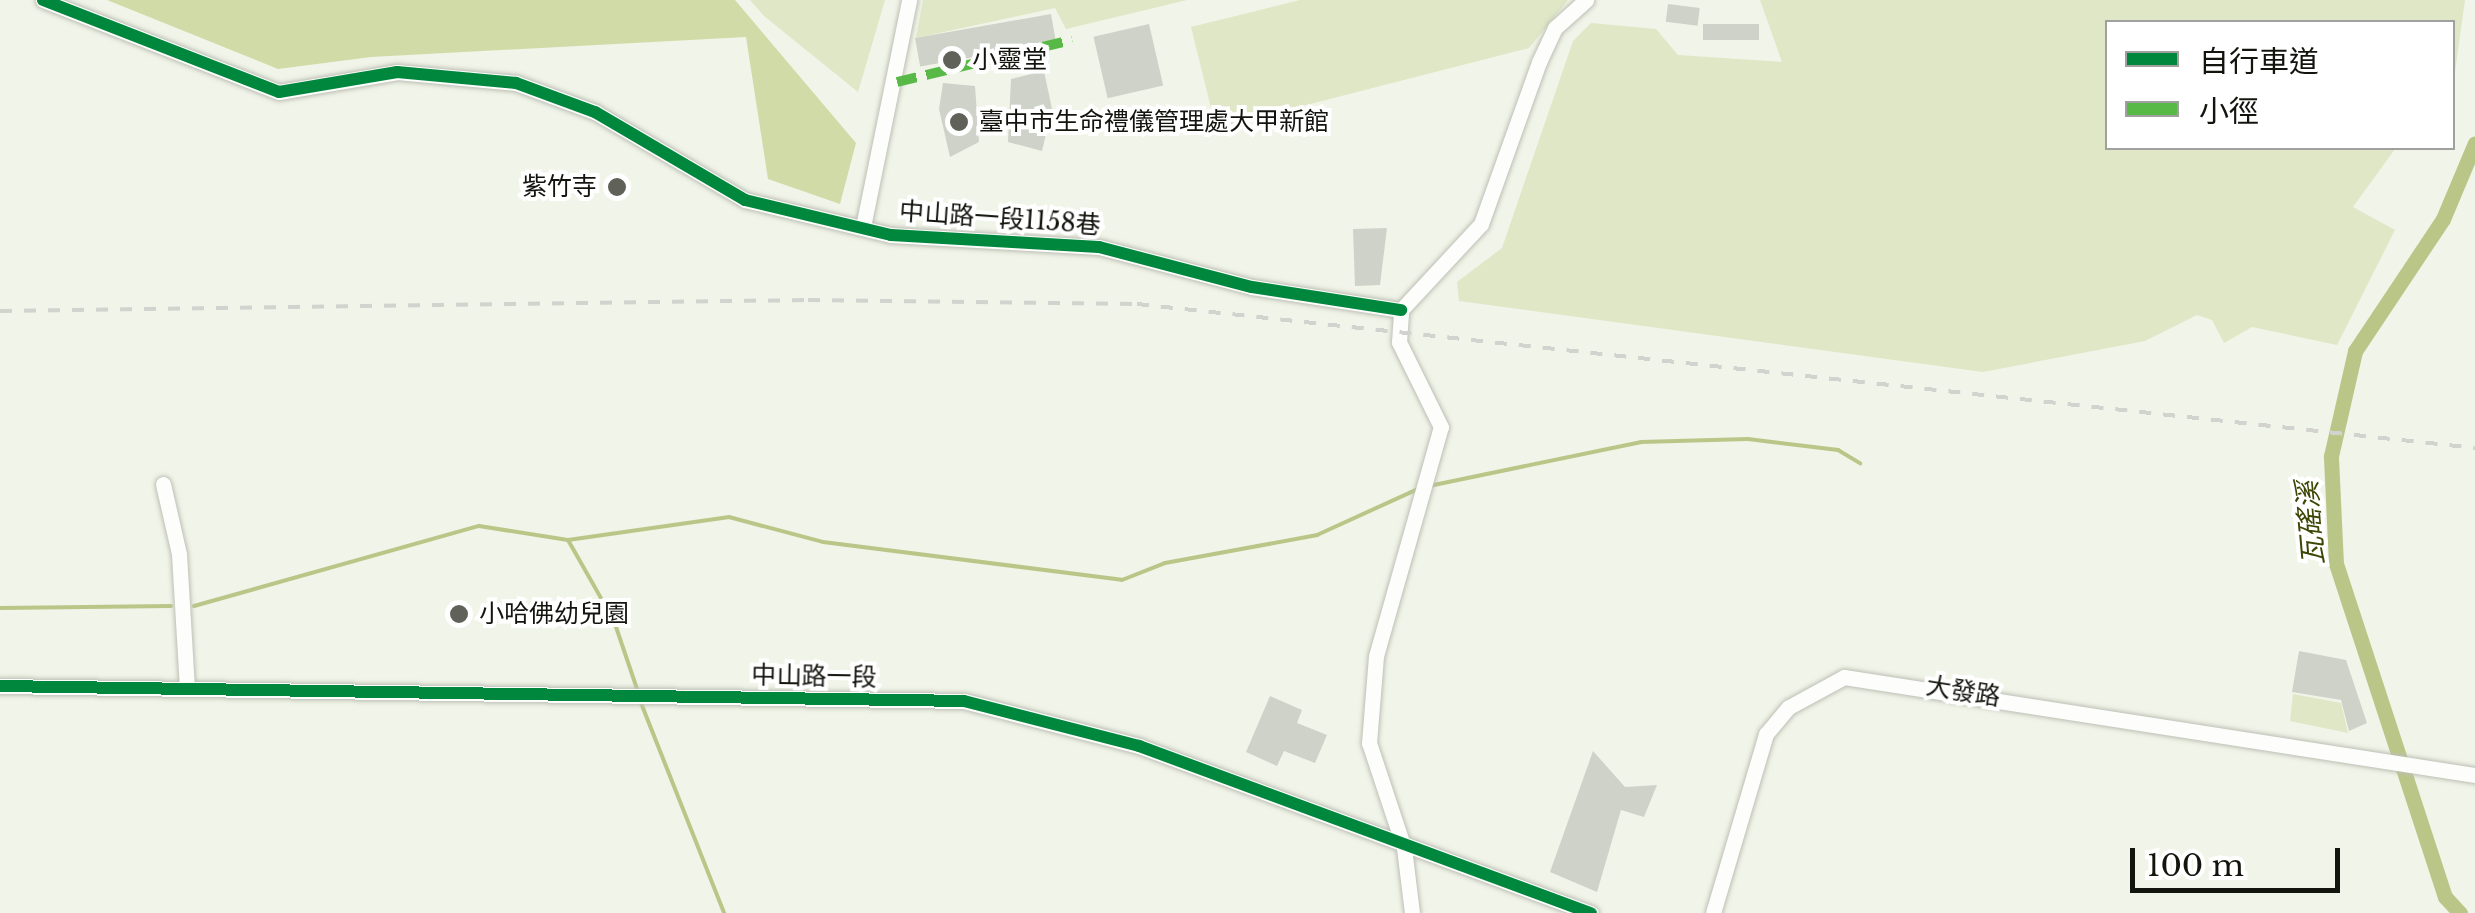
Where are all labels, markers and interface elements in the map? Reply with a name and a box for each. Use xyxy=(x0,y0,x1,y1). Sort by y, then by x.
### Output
legend xyxy=(2105,20,2455,150)
text: 自行車道 xyxy=(2199,43,2319,80)
place label: 小靈堂 xyxy=(972,45,1047,75)
marker: 小靈堂 xyxy=(941,49,963,71)
text: 小徑 xyxy=(2199,93,2259,130)
place label: 臺中市生命禮儀管理處大甲新館 xyxy=(979,107,1329,137)
marker: 臺中市生命禮儀管理處大甲新館 xyxy=(948,111,970,133)
place label: 紫竹寺 xyxy=(522,172,597,202)
marker: 紫竹寺 xyxy=(606,176,628,198)
street label: 中山路一段1158巷 xyxy=(898,197,1102,241)
water label: 瓦磘溪 xyxy=(2291,480,2331,566)
place label: 小哈佛幼兒園 xyxy=(479,599,629,629)
marker: 小哈佛幼兒園 xyxy=(448,603,470,625)
street label: 中山路一段 xyxy=(751,661,877,693)
street label: 大發路 xyxy=(1924,671,2002,713)
scale bar xyxy=(2135,828,2345,890)
text: 100 m xyxy=(2147,847,2244,884)

